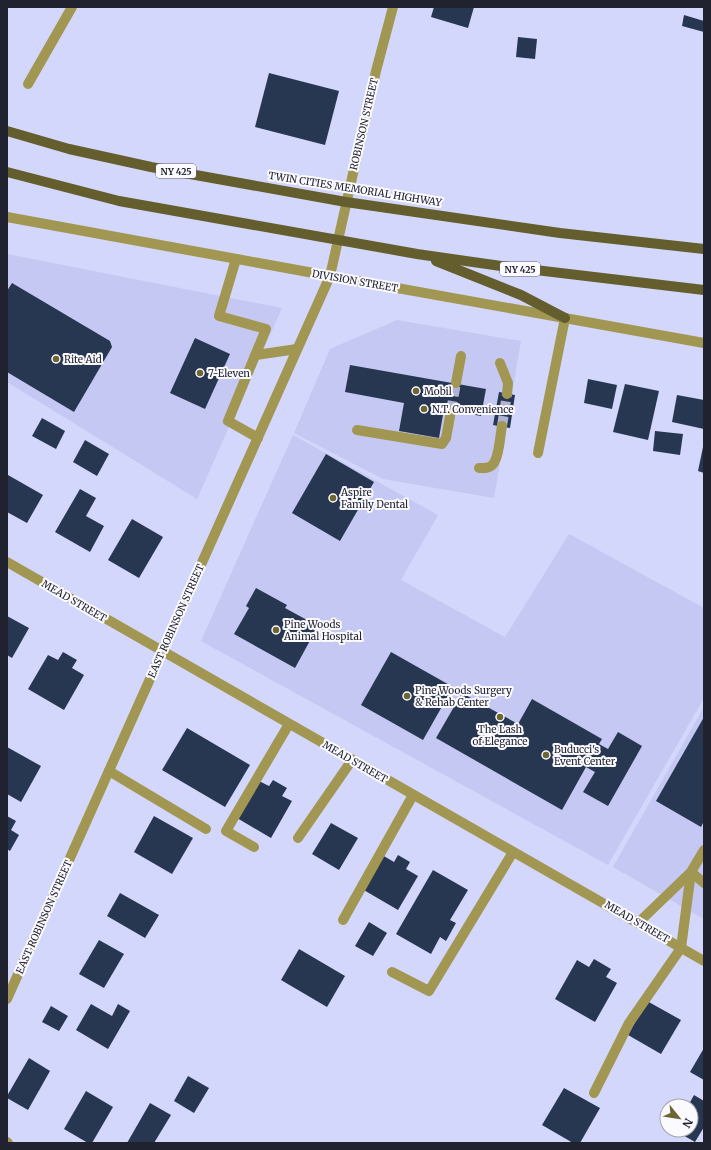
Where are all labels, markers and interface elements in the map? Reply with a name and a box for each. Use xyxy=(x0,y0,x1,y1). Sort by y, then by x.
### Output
street label: ROBINSON STREET xyxy=(347,77,381,171)
road number: NY 425 xyxy=(156,164,196,178)
street label: TWIN CITIES MEMORIAL HIGHWAY xyxy=(267,169,443,209)
road number: NY 425 xyxy=(500,262,540,276)
street label: DIVISION STREET xyxy=(311,267,399,295)
place label: Rite Aid xyxy=(64,353,102,366)
marker: Rite Aid xyxy=(51,354,61,364)
place label: 7-Eleven xyxy=(208,367,250,380)
marker: 7-Eleven xyxy=(195,368,205,378)
place label: Mobil xyxy=(424,385,452,398)
marker: Mobil xyxy=(411,386,421,396)
place label: N.T. Convenience xyxy=(432,403,514,416)
marker: N.T. Convenience xyxy=(419,404,429,414)
place label: Aspire Family Dental xyxy=(340,486,408,511)
marker: Aspire Family Dental xyxy=(328,493,338,503)
street label: EAST ROBINSON STREET xyxy=(145,562,207,680)
street label: MEAD STREET xyxy=(39,577,109,625)
place label: Pine Woods Animal Hospital xyxy=(283,618,362,643)
marker: Pine Woods Animal Hospital xyxy=(271,625,281,635)
place label: Pine Woods Surgery & Rehab Center xyxy=(415,684,512,709)
marker: Pine Woods Surgery & Rehab Center xyxy=(402,691,412,701)
marker: The Lash of Elegance xyxy=(495,712,505,722)
place label: The Lash of Elegance xyxy=(473,723,527,748)
street label: MEAD STREET xyxy=(320,738,390,786)
place label: Buducci's Event Center xyxy=(554,743,616,768)
marker: Buducci's Event Center xyxy=(541,750,551,760)
street label: EAST ROBINSON STREET xyxy=(13,858,75,976)
street label: MEAD STREET xyxy=(602,898,672,946)
north arrow xyxy=(659,1098,699,1138)
text: N xyxy=(679,1116,696,1131)

